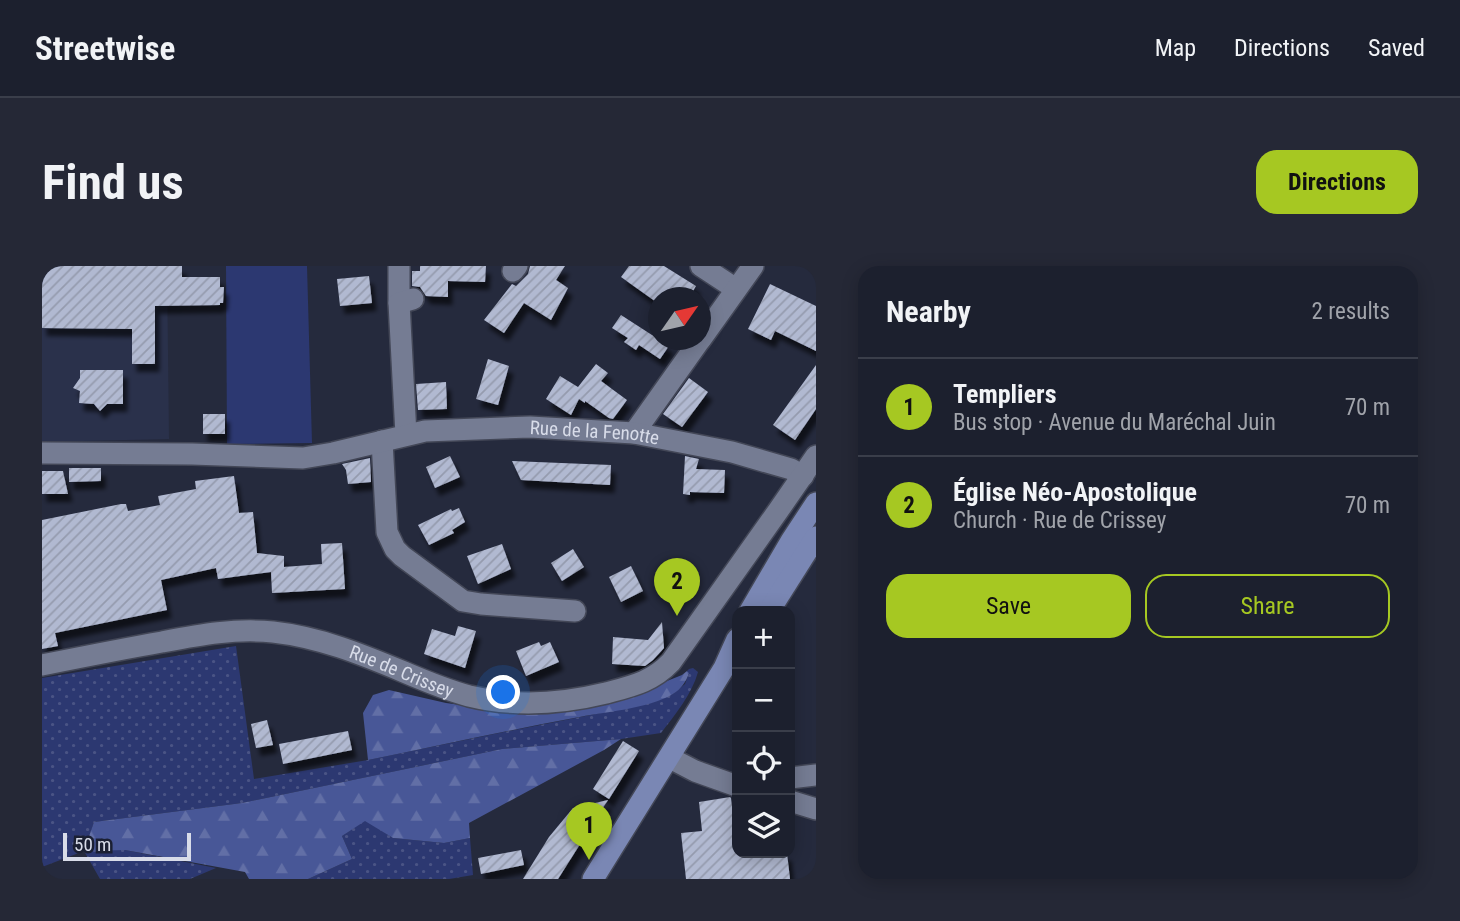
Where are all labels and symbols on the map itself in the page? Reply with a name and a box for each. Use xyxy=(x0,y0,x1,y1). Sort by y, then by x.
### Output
north arrow xyxy=(648,287,711,350)
street label: Rue de la Fenotte xyxy=(529,416,661,450)
pin: 2 xyxy=(654,558,700,616)
street label: Rue de Crissey xyxy=(346,640,457,703)
your location xyxy=(486,675,520,709)
pin: 1 xyxy=(566,802,612,860)
scale bar xyxy=(63,830,191,862)

